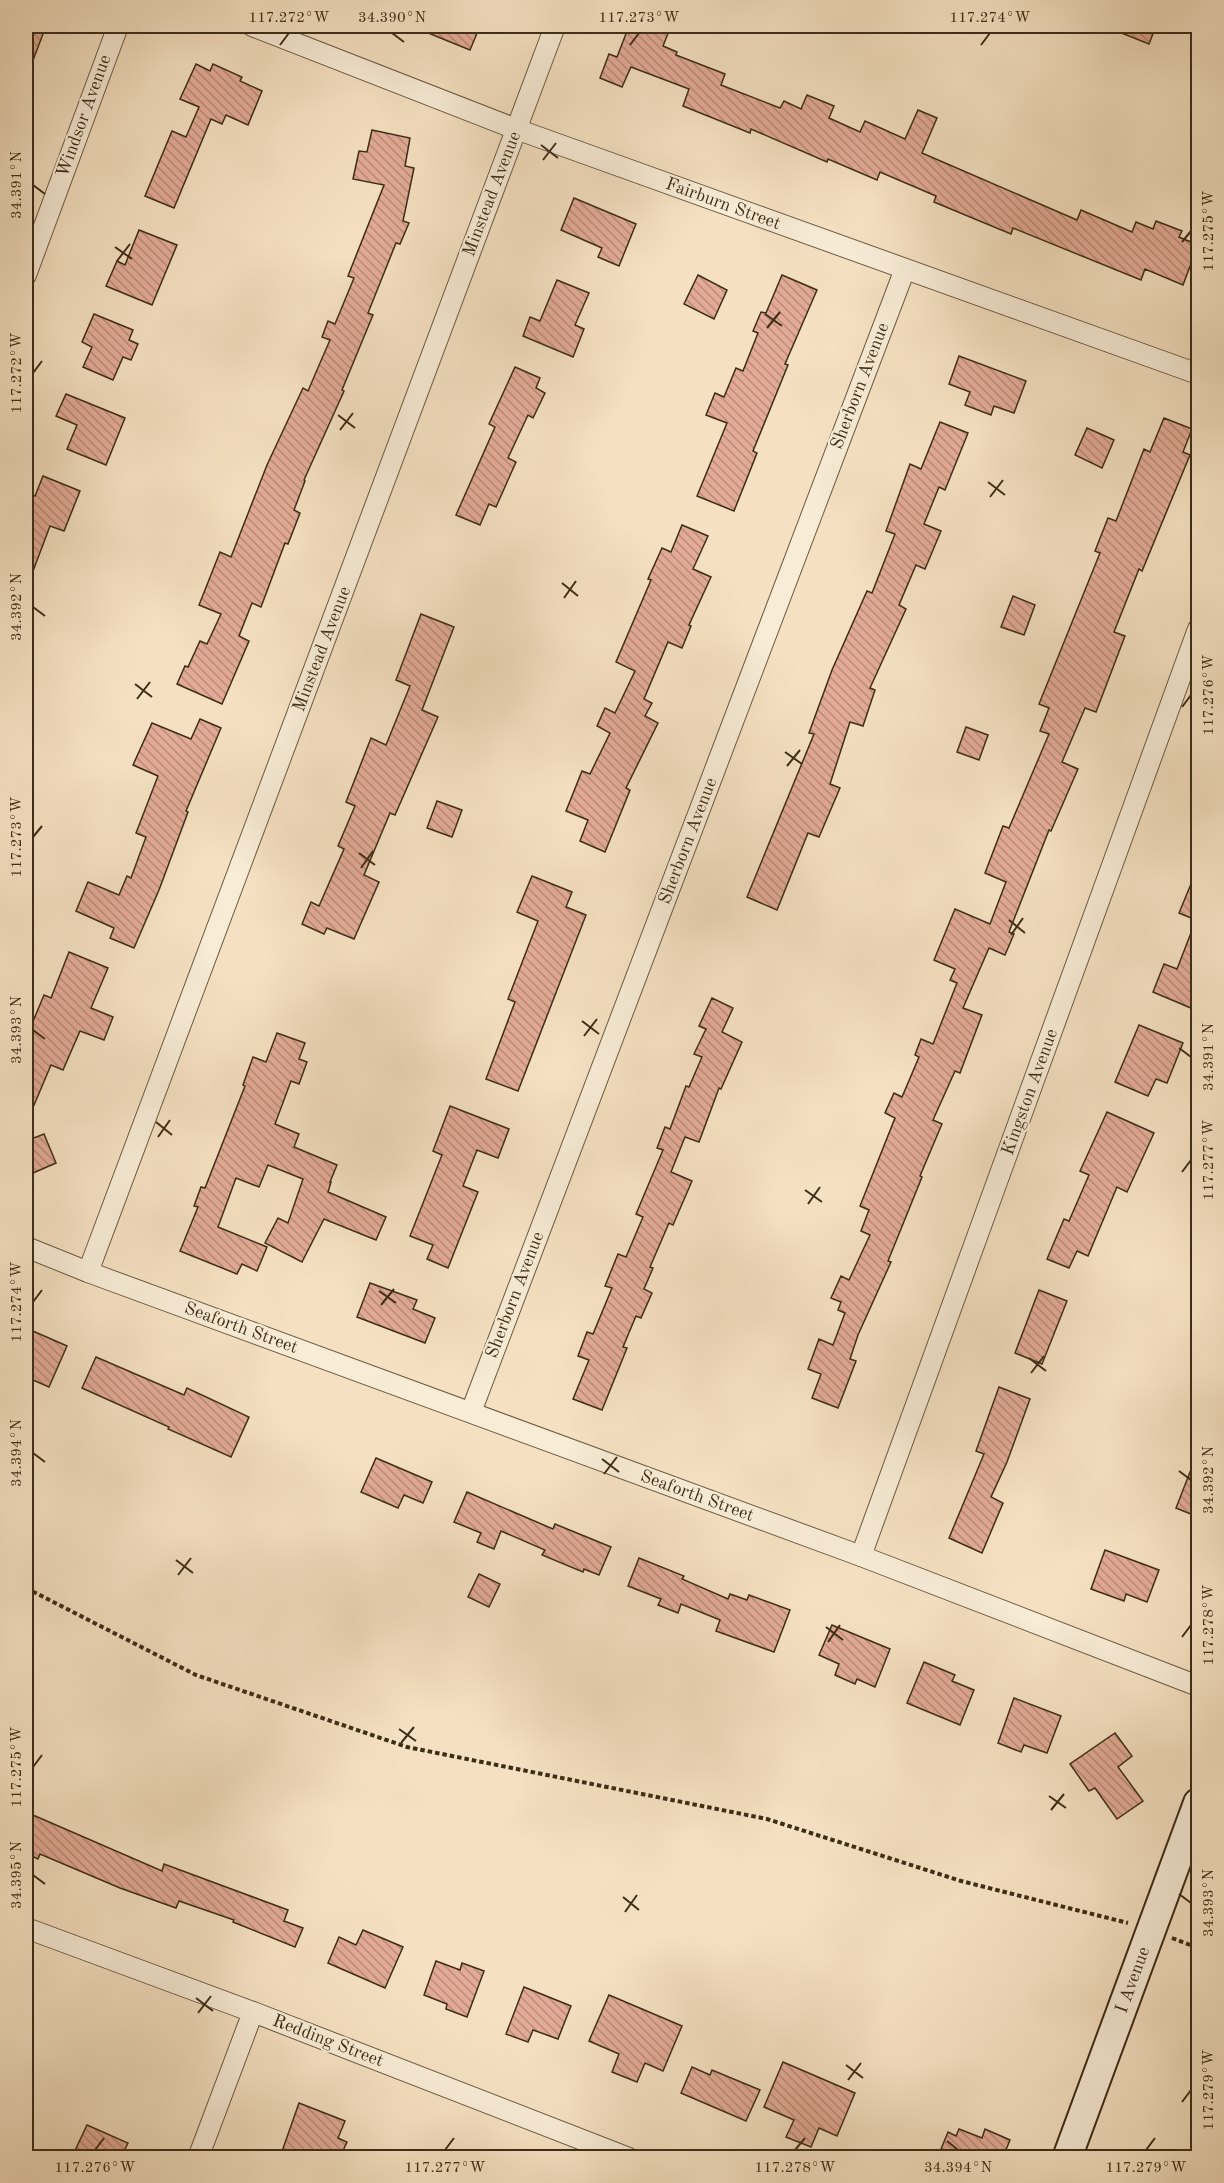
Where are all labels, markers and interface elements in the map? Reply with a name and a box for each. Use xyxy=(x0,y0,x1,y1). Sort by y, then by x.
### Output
text: 117.272°W xyxy=(248,11,330,26)
text: 34.390°N xyxy=(358,11,426,26)
text: 117.273°W xyxy=(598,11,680,26)
text: 117.274°W xyxy=(949,11,1031,26)
street label: Windsor Avenue xyxy=(54,52,114,180)
street label: Minstead Avenue xyxy=(460,129,524,259)
text: 34.391°N xyxy=(10,151,25,219)
street label: Fairburn Street xyxy=(663,175,783,233)
text: 117.275°W xyxy=(1202,190,1217,272)
street label: Sherborn Avenue xyxy=(828,320,892,452)
text: 117.272°W xyxy=(10,332,25,414)
text: 34.392°N xyxy=(10,573,25,641)
street label: Minstead Avenue xyxy=(290,584,354,714)
text: 117.276°W xyxy=(1202,654,1217,736)
street label: Sherborn Avenue xyxy=(656,775,720,907)
text: 117.273°W xyxy=(10,796,25,878)
text: 34.393°N xyxy=(10,996,25,1064)
text: 34.391°N xyxy=(1202,1023,1217,1091)
street label: Kingston Avenue xyxy=(999,1026,1061,1158)
text: 117.277°W xyxy=(1202,1119,1217,1201)
street label: Sherborn Avenue xyxy=(483,1229,547,1361)
text: 117.274°W xyxy=(10,1261,25,1343)
street label: Seaforth Street xyxy=(182,1299,300,1357)
text: 34.394°N xyxy=(10,1419,25,1487)
text: 34.392°N xyxy=(1202,1446,1217,1514)
street label: Seaforth Street xyxy=(638,1467,756,1525)
text: 117.278°W xyxy=(1202,1584,1217,1666)
text: 117.275°W xyxy=(10,1726,25,1808)
text: 34.395°N xyxy=(10,1841,25,1909)
text: 34.393°N xyxy=(1202,1869,1217,1937)
street label: I Avenue xyxy=(1113,1944,1153,2016)
street label: Redding Street xyxy=(270,2012,386,2070)
text: 117.279°W xyxy=(1202,2049,1217,2131)
text: 117.276°W xyxy=(54,2161,136,2176)
text: 117.277°W xyxy=(404,2161,486,2176)
text: 117.278°W xyxy=(754,2161,836,2176)
text: 34.394°N xyxy=(924,2161,992,2176)
text: 117.279°W xyxy=(1105,2161,1187,2176)

